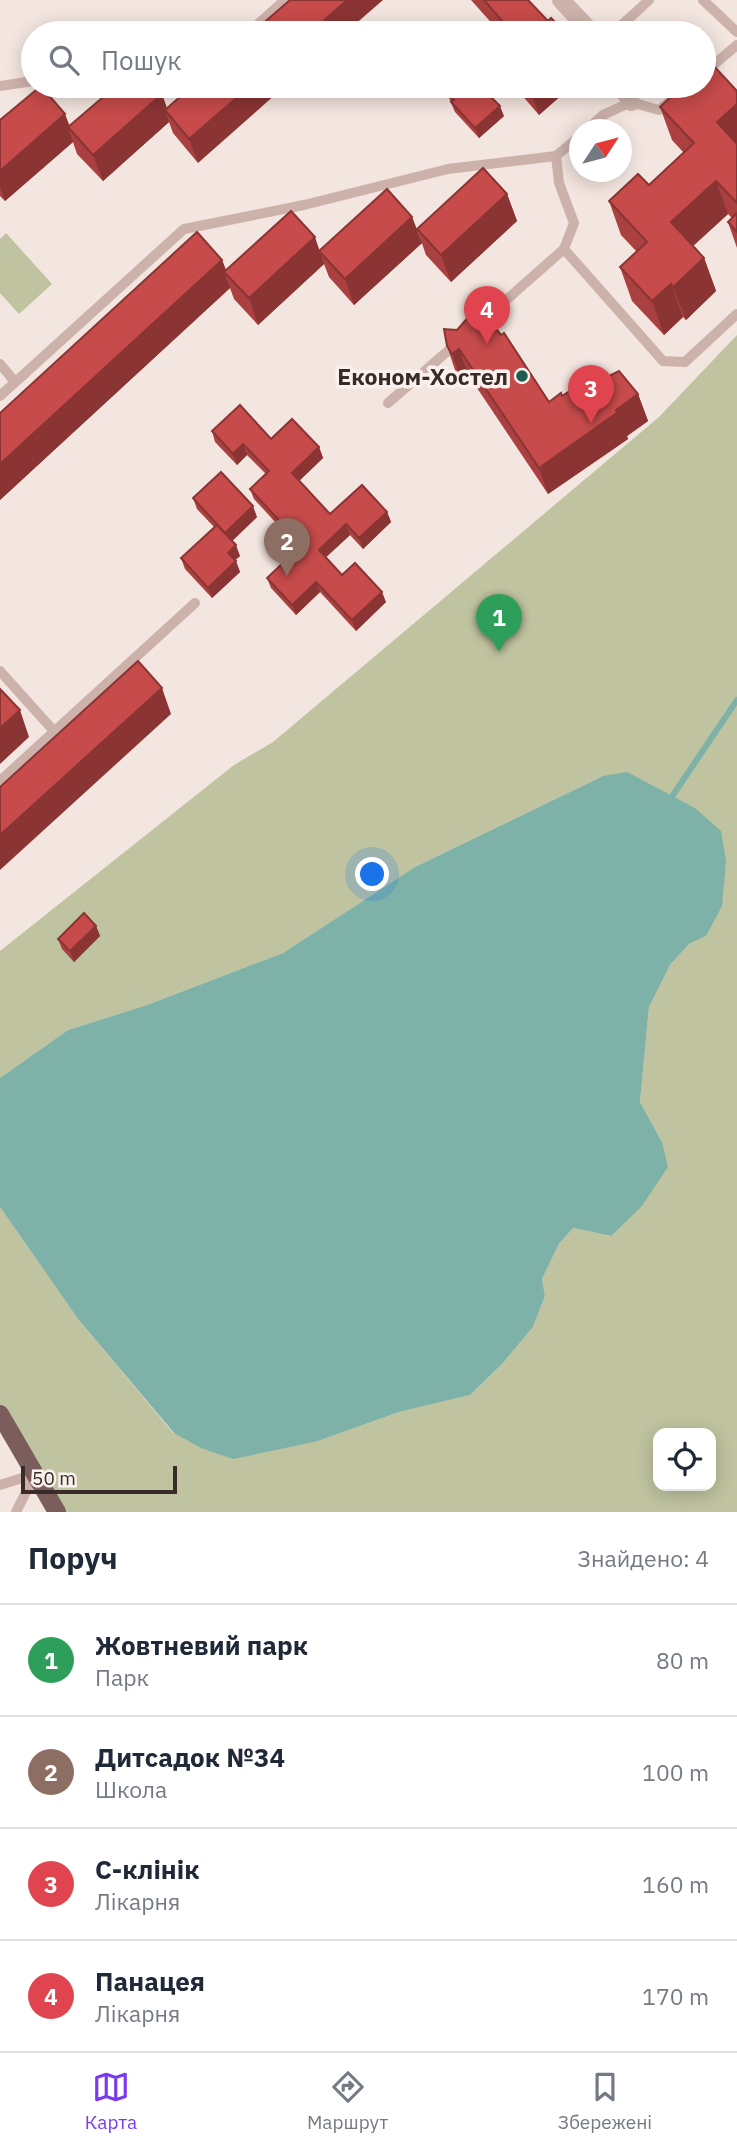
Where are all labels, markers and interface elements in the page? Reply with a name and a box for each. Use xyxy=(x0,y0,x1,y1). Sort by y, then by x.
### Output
search box xyxy=(21,21,716,98)
icon: search xyxy=(45,41,83,79)
text: Пошук xyxy=(101,43,182,77)
north arrow xyxy=(569,119,632,182)
pin: 4 xyxy=(464,286,510,344)
place label: Економ-Хостел xyxy=(337,361,508,391)
pin: 3 xyxy=(568,365,614,423)
marker: Економ-Хостел xyxy=(514,368,530,384)
pin: 2 xyxy=(264,518,310,576)
pin: 1 xyxy=(476,594,522,652)
your location xyxy=(355,857,389,891)
map controls xyxy=(653,1428,716,1491)
button: locate xyxy=(653,1428,716,1491)
scale bar xyxy=(21,1463,177,1495)
text: 50 m xyxy=(32,1466,76,1490)
text: Поруч xyxy=(28,1538,118,1577)
text: Знайдено: 4 xyxy=(577,1543,709,1573)
text: Жовтневий парк xyxy=(95,1628,308,1662)
text: 1 xyxy=(44,1645,58,1675)
text: 80 m xyxy=(656,1645,709,1675)
text: Парк xyxy=(95,1662,149,1692)
text: Дитсадок №34 xyxy=(95,1740,285,1774)
text: 2 xyxy=(44,1757,58,1787)
text: 100 m xyxy=(642,1757,709,1787)
text: Школа xyxy=(95,1774,167,1804)
text: С-клінік xyxy=(95,1852,200,1886)
text: 3 xyxy=(44,1869,58,1899)
text: 160 m xyxy=(642,1869,709,1899)
text: Лікарня xyxy=(95,1886,180,1916)
text: Панацея xyxy=(95,1964,205,1998)
text: 4 xyxy=(44,1981,58,2011)
text: 170 m xyxy=(642,1981,709,2011)
text: Лікарня xyxy=(95,1998,180,2028)
tab: Карта xyxy=(85,2068,137,2134)
tab: Маршрут xyxy=(307,2068,388,2134)
tab: Збережені xyxy=(558,2068,652,2134)

